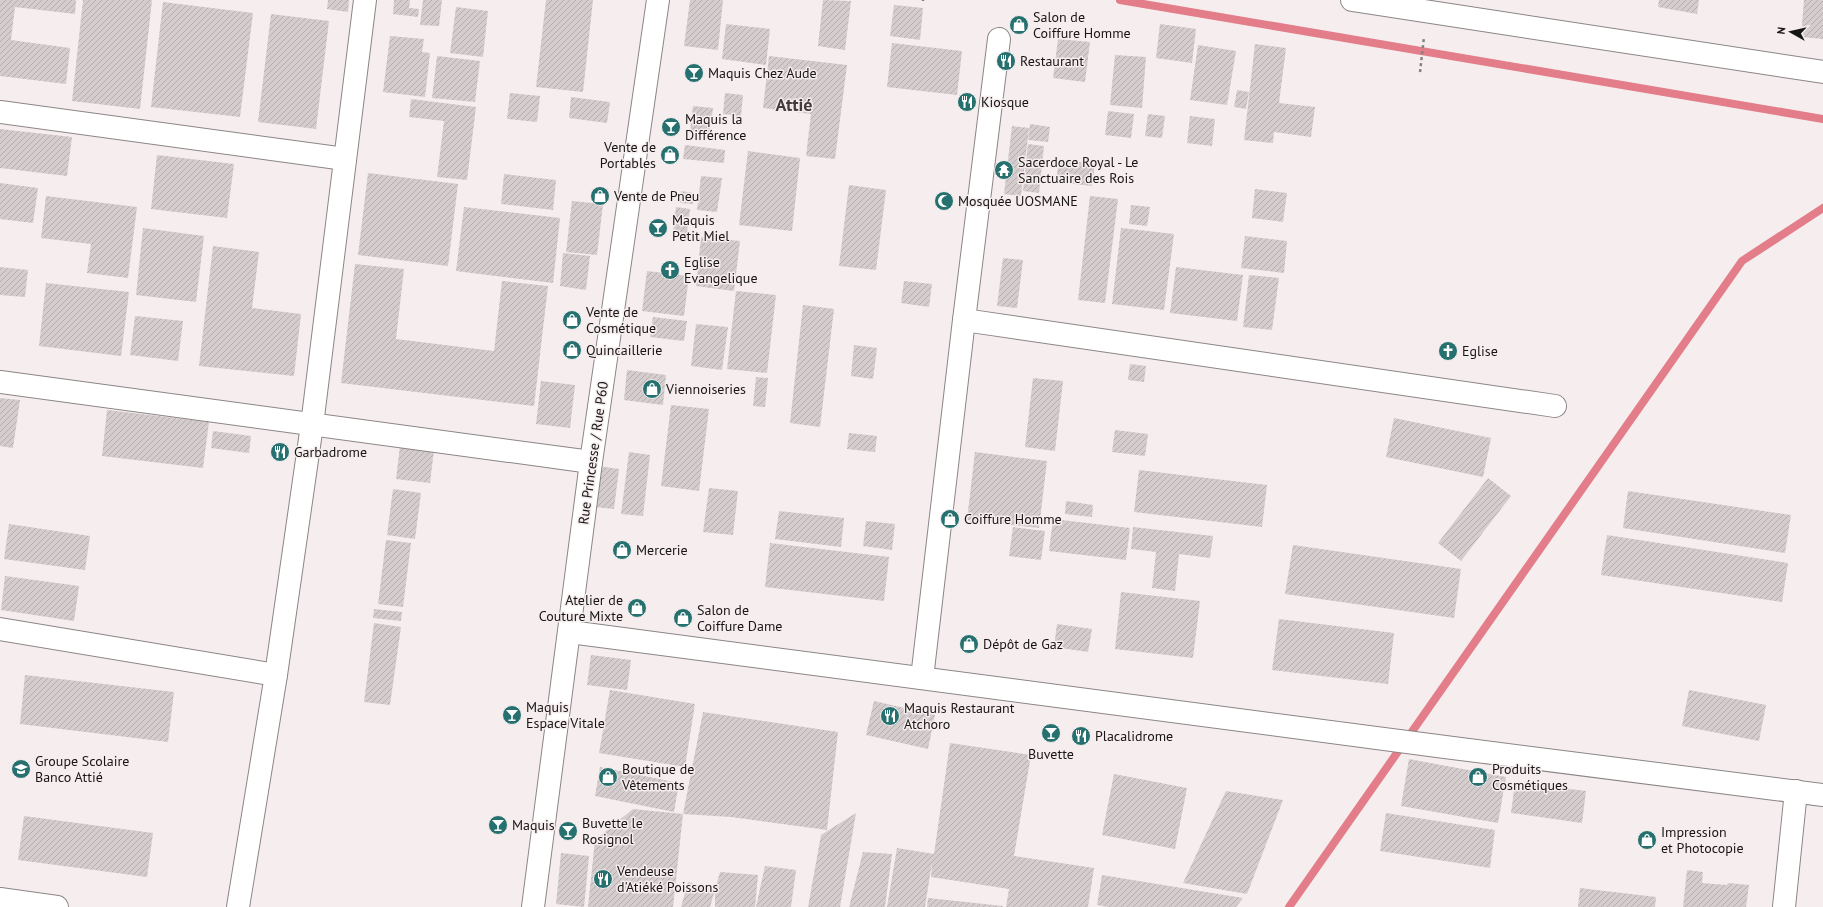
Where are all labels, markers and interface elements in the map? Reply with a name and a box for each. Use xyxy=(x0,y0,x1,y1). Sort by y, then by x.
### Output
place label: Salon de Coiffure Homme xyxy=(1033,8,1131,42)
north arrow xyxy=(1771,12,1811,52)
shop icon: Salon de Coiffure Homme xyxy=(1008,14,1030,36)
text: N xyxy=(1774,26,1789,35)
restaurant icon: Restaurant xyxy=(995,50,1017,72)
place label: Restaurant xyxy=(1020,52,1084,70)
bar icon: Maquis Chez Aude xyxy=(683,62,705,84)
place label: Maquis Chez Aude xyxy=(708,64,817,82)
restaurant icon: Kiosque xyxy=(956,91,978,113)
district label: Attié xyxy=(776,93,812,116)
place label: Kiosque xyxy=(981,93,1029,111)
place label: Maquis la Différence xyxy=(685,110,746,144)
bar icon: Maquis la Différence xyxy=(660,116,682,138)
place label: Vente de Portables xyxy=(600,138,656,172)
shop icon: Vente de Portables xyxy=(659,144,681,166)
place label: Sacerdoce Royal - Le Sanctuaire des Rois xyxy=(1018,153,1138,187)
temple icon: Sacerdoce Royal - Le Sanctuaire des Rois xyxy=(993,159,1015,181)
shop icon: Vente de Pneu xyxy=(589,185,611,207)
place label: Vente de Pneu xyxy=(613,187,699,205)
mosque icon: Mosquée UOSMANE xyxy=(933,190,955,212)
place label: Mosquée UOSMANE xyxy=(958,192,1078,210)
place label: Maquis Petit Miel xyxy=(672,211,729,245)
bar icon: Maquis Petit Miel xyxy=(647,217,669,239)
place label: Eglise Evangelique xyxy=(684,253,758,287)
church icon: Eglise Evangelique xyxy=(659,259,681,281)
place label: Vente de Cosmétique xyxy=(585,303,656,337)
shop icon: Vente de Cosmétique xyxy=(561,309,583,331)
shop icon: Quincaillerie xyxy=(561,339,583,361)
church icon: Eglise xyxy=(1437,340,1459,362)
place label: Quincaillerie xyxy=(586,341,662,359)
place label: Eglise xyxy=(1462,342,1498,360)
shop icon: Viennoiseries xyxy=(641,378,663,400)
street label: Rue Princesse / Rue P60 xyxy=(574,380,612,526)
place label: Viennoiseries xyxy=(665,380,746,398)
restaurant icon: Garbadrome xyxy=(269,441,291,463)
place label: Garbadrome xyxy=(294,443,367,461)
shop icon: Coiffure Homme xyxy=(939,508,961,530)
place label: Coiffure Homme xyxy=(964,510,1062,528)
shop icon: Mercerie xyxy=(611,539,633,561)
place label: Mercerie xyxy=(636,541,688,559)
place label: Atelier de Couture Mixte xyxy=(539,591,623,625)
shop icon: Atelier de Couture Mixte xyxy=(626,597,648,619)
place label: Salon de Coiffure Dame xyxy=(697,601,782,635)
shop icon: Salon de Coiffure Dame xyxy=(672,607,694,629)
shop icon: Dépôt de Gaz xyxy=(958,633,980,655)
place label: Dépôt de Gaz xyxy=(983,635,1063,653)
place label: Maquis Espace Vitale xyxy=(526,698,605,732)
place label: Maquis Restaurant Atchoro xyxy=(904,699,1015,733)
bar icon: Maquis Espace Vitale xyxy=(501,704,523,726)
restaurant icon: Maquis Restaurant Atchoro xyxy=(879,705,901,727)
bar icon: Buvette xyxy=(1040,722,1062,744)
restaurant icon: Placalidrome xyxy=(1070,725,1092,747)
place label: Placalidrome xyxy=(1095,727,1173,745)
place label: Buvette xyxy=(1028,745,1074,763)
place label: Groupe Scolaire Banco Attié xyxy=(35,752,129,786)
school or university icon: Groupe Scolaire Banco Attié xyxy=(10,758,32,780)
place label: Boutique de Vêtements xyxy=(621,760,694,794)
place label: Produits Cosmétiques xyxy=(1492,760,1568,794)
shop icon: Boutique de Vêtements xyxy=(597,766,619,788)
shop icon: Produits Cosmétiques xyxy=(1467,766,1489,788)
bar icon: Maquis xyxy=(487,814,509,836)
place label: Buvette le Rosignol xyxy=(582,814,643,848)
place label: Maquis xyxy=(512,816,555,834)
bar icon: Buvette le Rosignol xyxy=(557,820,579,842)
place label: Impression et Photocopie xyxy=(1661,823,1744,857)
shop icon: Impression et Photocopie xyxy=(1636,829,1658,851)
place label: Vendeuse d'Atiéké Poissons xyxy=(616,862,718,896)
restaurant icon: Vendeuse d'Atiéké Poissons xyxy=(592,868,614,890)

